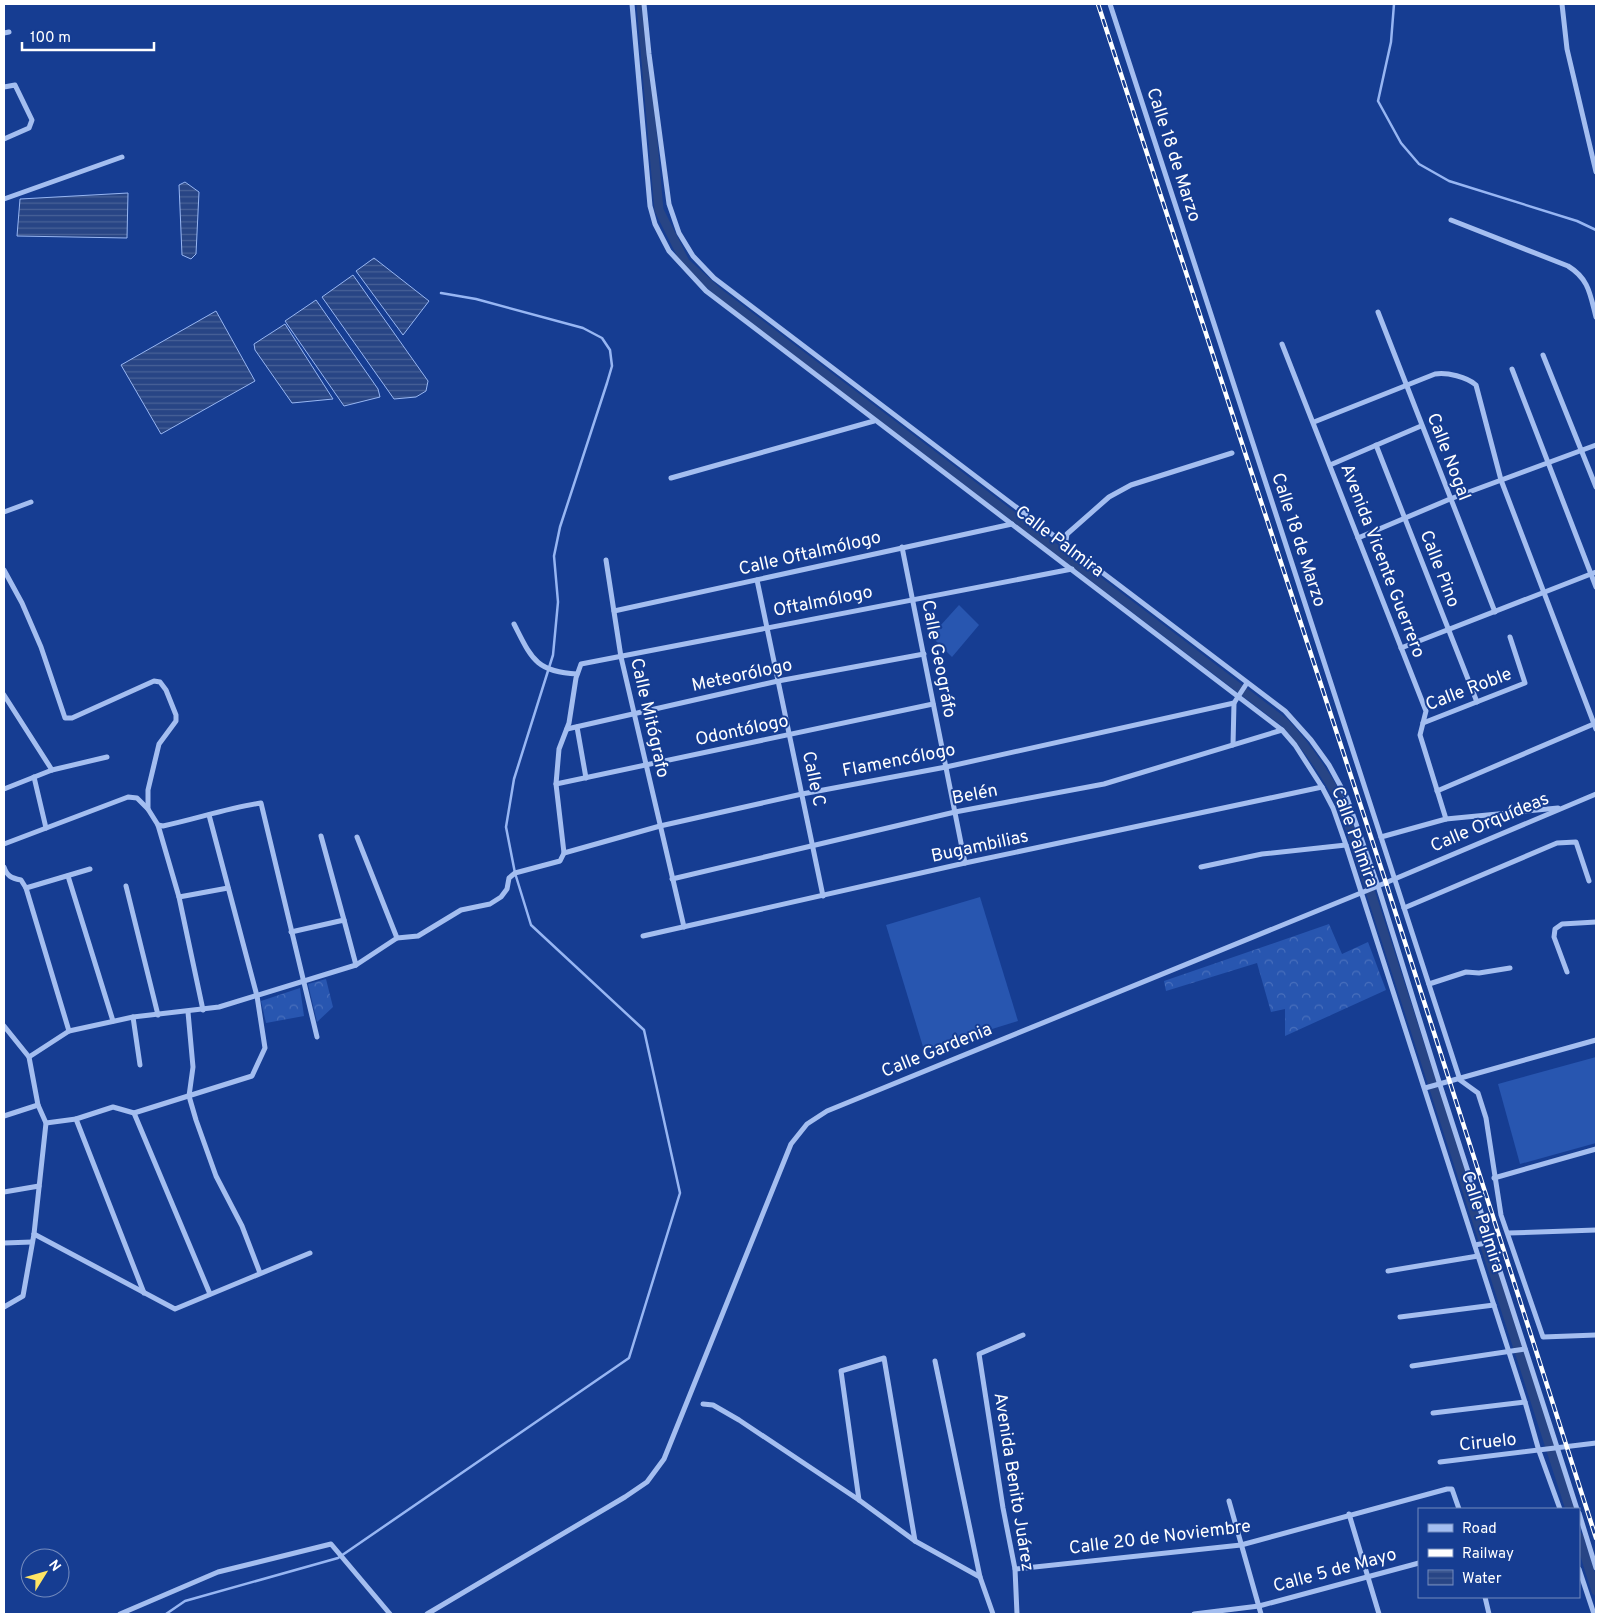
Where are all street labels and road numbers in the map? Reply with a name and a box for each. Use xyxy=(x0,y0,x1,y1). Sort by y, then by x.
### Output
street label: Calle 18 de Marzo xyxy=(1140,85,1206,225)
street label: Calle Nogal xyxy=(1421,410,1475,504)
street label: Avenida Vicente Guerrero xyxy=(1334,461,1430,661)
street label: Calle 18 de Marzo xyxy=(1265,470,1331,610)
street label: Calle Palmira xyxy=(1010,501,1108,583)
street label: Calle Oftalmólogo xyxy=(737,526,883,582)
street label: Calle Pino xyxy=(1414,527,1464,611)
street label: Oftalmólogo xyxy=(771,581,875,623)
street label: Calle Geográfo xyxy=(915,598,961,720)
street label: Meteorólogo xyxy=(690,654,794,698)
street label: Calle Mitógrafo xyxy=(624,656,674,780)
street label: Calle Roble xyxy=(1423,663,1515,717)
street label: Odontólogo xyxy=(693,710,791,752)
street label: Flamencólogo xyxy=(841,739,957,783)
street label: Calle C xyxy=(796,749,830,809)
street label: Belén xyxy=(950,779,1000,811)
street label: Calle Palmira xyxy=(1325,783,1383,891)
street label: Calle Orquídeas xyxy=(1427,788,1553,858)
street label: Bugambilias xyxy=(929,825,1031,869)
street label: Calle Gardenia xyxy=(878,1018,996,1084)
street label: Calle Palmira xyxy=(1455,1168,1509,1276)
street label: Avenida Benito Juárez xyxy=(987,1391,1039,1573)
street label: Ciruelo xyxy=(1458,1429,1518,1457)
street label: Calle 20 de Noviembre xyxy=(1068,1515,1252,1561)
street label: Calle 5 de Mayo xyxy=(1271,1543,1399,1599)

